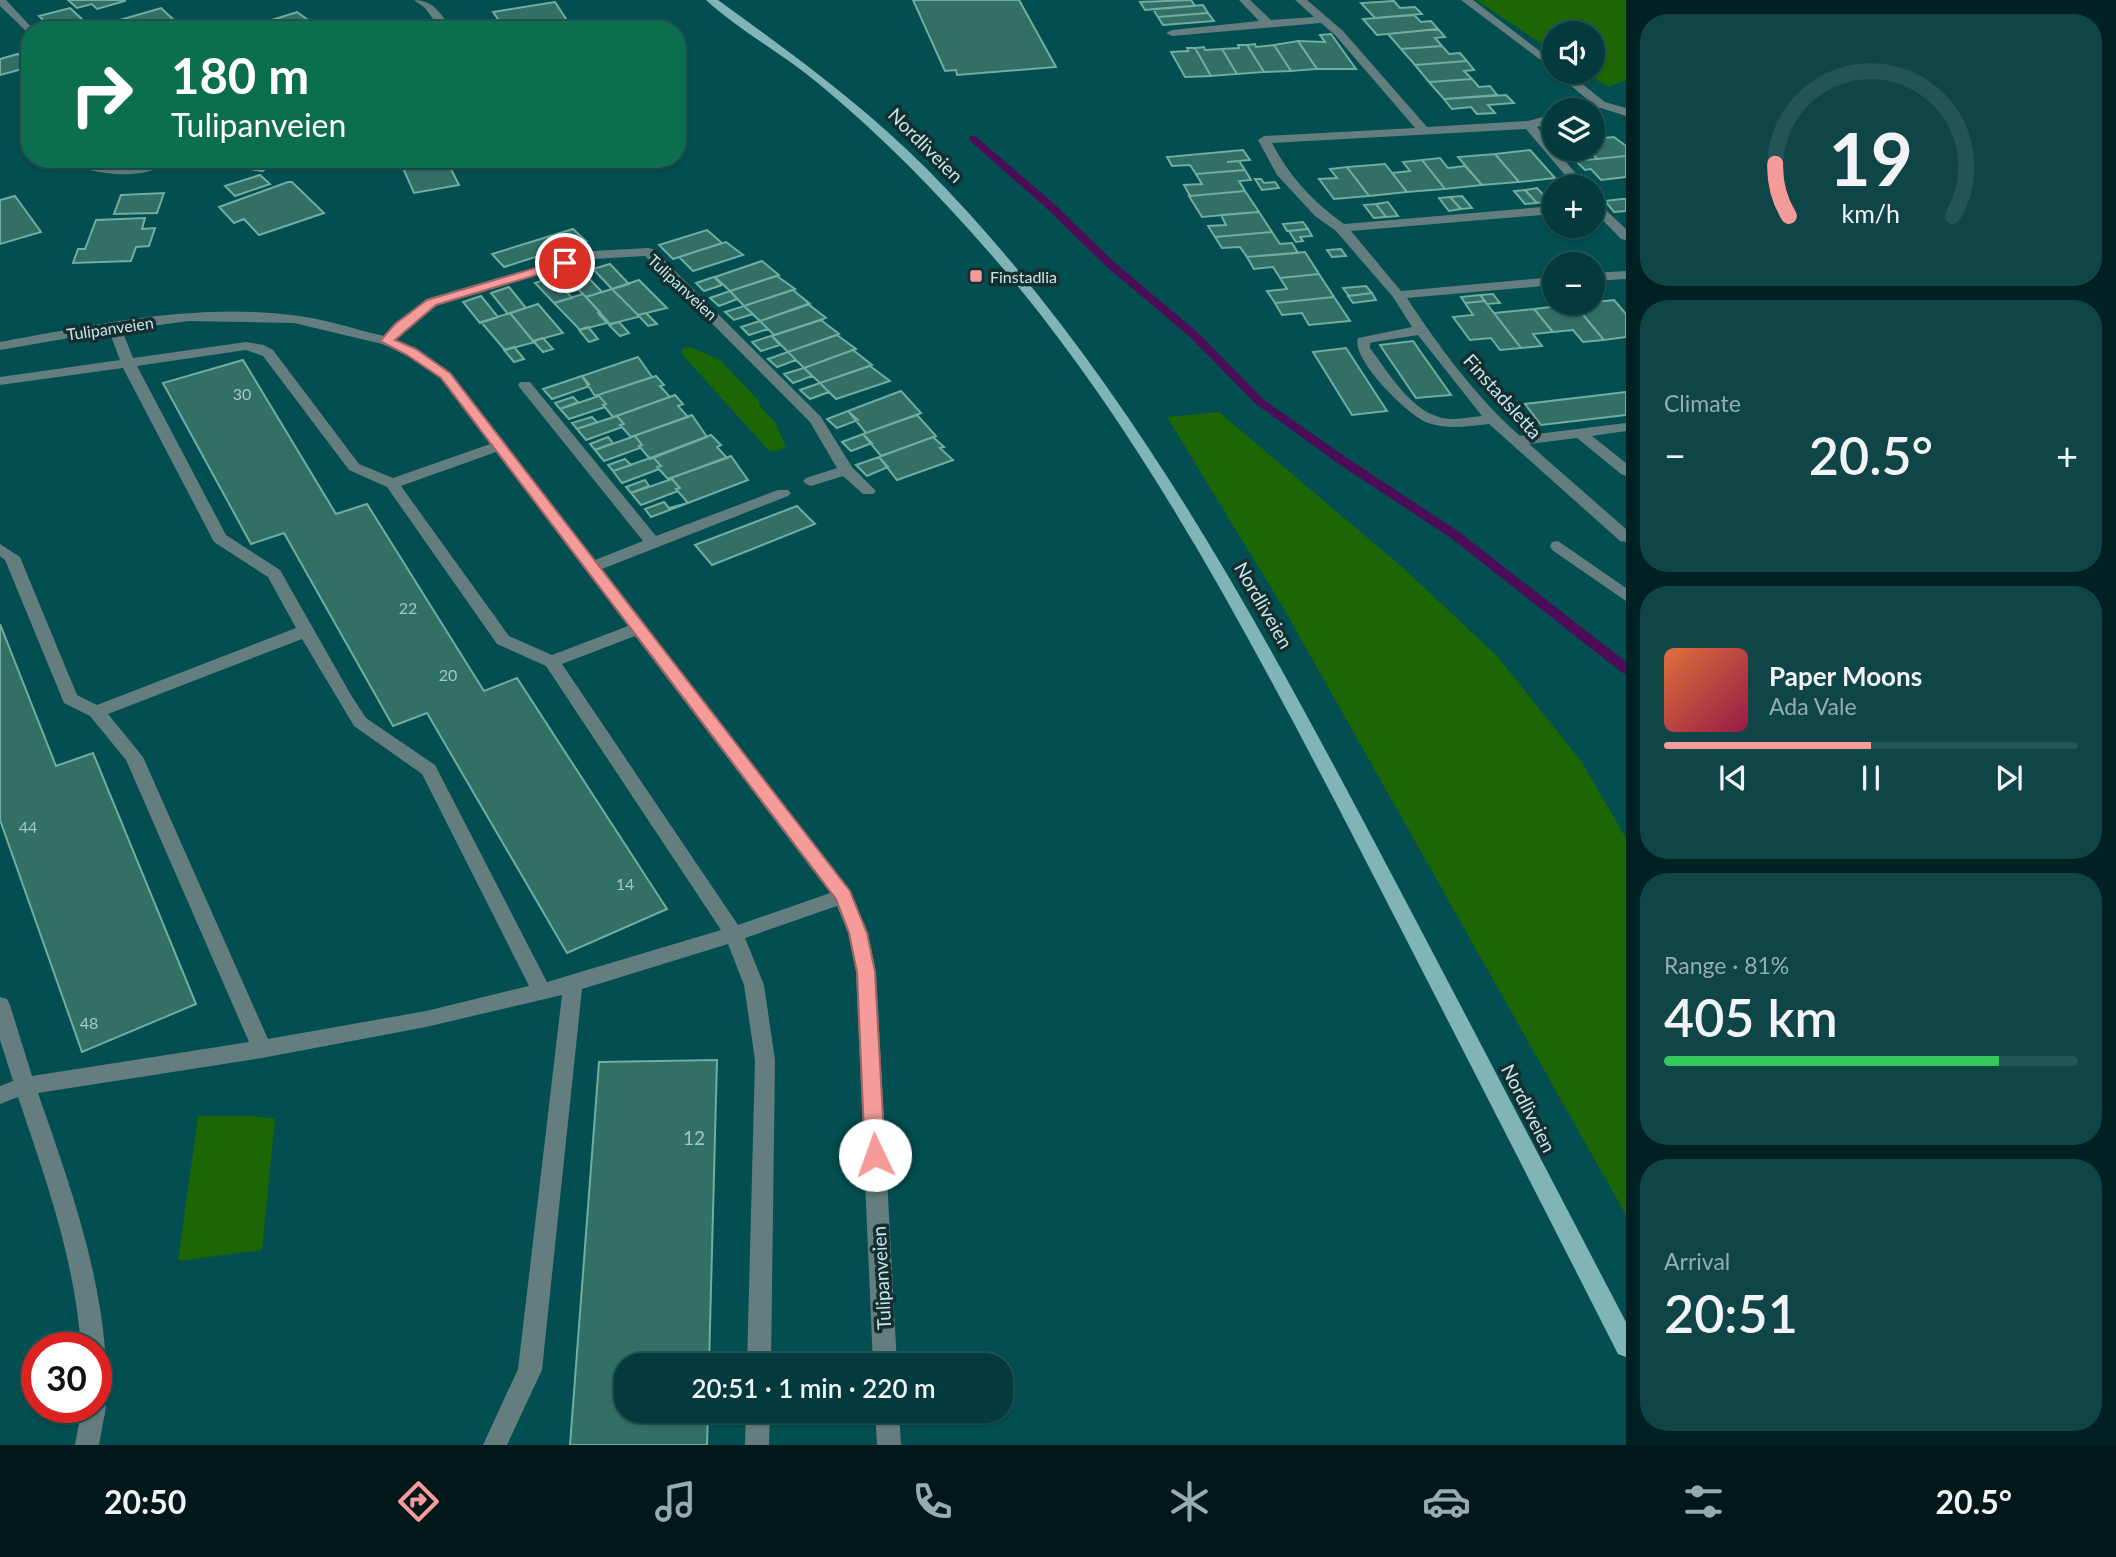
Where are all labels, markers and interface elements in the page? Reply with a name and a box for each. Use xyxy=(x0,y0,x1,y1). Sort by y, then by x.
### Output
map controls xyxy=(1542,21,1605,315)
button: sound xyxy=(1542,21,1605,84)
text: 180 m xyxy=(171,46,309,104)
icon: right xyxy=(56,49,147,140)
button: layers xyxy=(1542,98,1605,161)
street label: Nordliveien xyxy=(884,103,968,187)
text: Tulipanveien xyxy=(171,105,346,144)
text: 19 xyxy=(1829,114,1913,202)
button: + xyxy=(1542,175,1605,238)
text: km/h xyxy=(1842,198,1900,228)
pin xyxy=(535,233,595,293)
icon: arrive xyxy=(546,244,584,282)
street label: Tulipanveien xyxy=(644,250,722,324)
button: − xyxy=(1542,252,1605,315)
place label: Finstadlia xyxy=(990,267,1057,286)
marker: Finstadlia xyxy=(968,268,984,284)
street label: Tulipanveien xyxy=(65,312,155,344)
street label: Finstadsletta xyxy=(1459,349,1547,443)
house number: 30 xyxy=(233,384,251,403)
text: Climate xyxy=(1664,389,1741,417)
text: 20.5° xyxy=(1809,424,1933,486)
text: − xyxy=(1664,432,1686,478)
text: + xyxy=(2056,432,2078,478)
street label: Nordliveien xyxy=(1230,558,1298,652)
house number: 22 xyxy=(399,598,417,617)
text: Paper Moons xyxy=(1769,660,1922,692)
house number: 20 xyxy=(439,665,457,684)
text: Ada Vale xyxy=(1769,692,1857,720)
icon: previous xyxy=(1714,759,1752,797)
icon: pause xyxy=(1852,759,1890,797)
icon: next xyxy=(1990,759,2028,797)
house number: 44 xyxy=(19,817,37,836)
house number: 14 xyxy=(616,874,634,893)
text: Range · 81% xyxy=(1664,951,1789,979)
text: 405 km xyxy=(1664,986,1838,1048)
house number: 48 xyxy=(80,1013,98,1032)
street label: Nordliveien xyxy=(1497,1060,1561,1156)
position arrow xyxy=(838,1118,912,1192)
house number: 12 xyxy=(683,1126,705,1149)
street label: Tulipanveien xyxy=(867,1225,895,1331)
text: Arrival xyxy=(1664,1247,1730,1275)
text: 20:51 xyxy=(1664,1282,1798,1344)
speed limit sign: 30 xyxy=(21,1332,112,1423)
text: 20:51 · 1 min · 220 m xyxy=(691,1372,936,1404)
icon: directions xyxy=(394,1477,443,1526)
icon: music xyxy=(651,1477,700,1526)
icon: phone xyxy=(908,1477,957,1526)
icon: climate xyxy=(1165,1477,1214,1526)
icon: car xyxy=(1422,1477,1471,1526)
icon: filters xyxy=(1679,1477,1728,1526)
text: 20:50 xyxy=(104,1482,186,1521)
text: 20.5° xyxy=(1935,1482,2012,1521)

